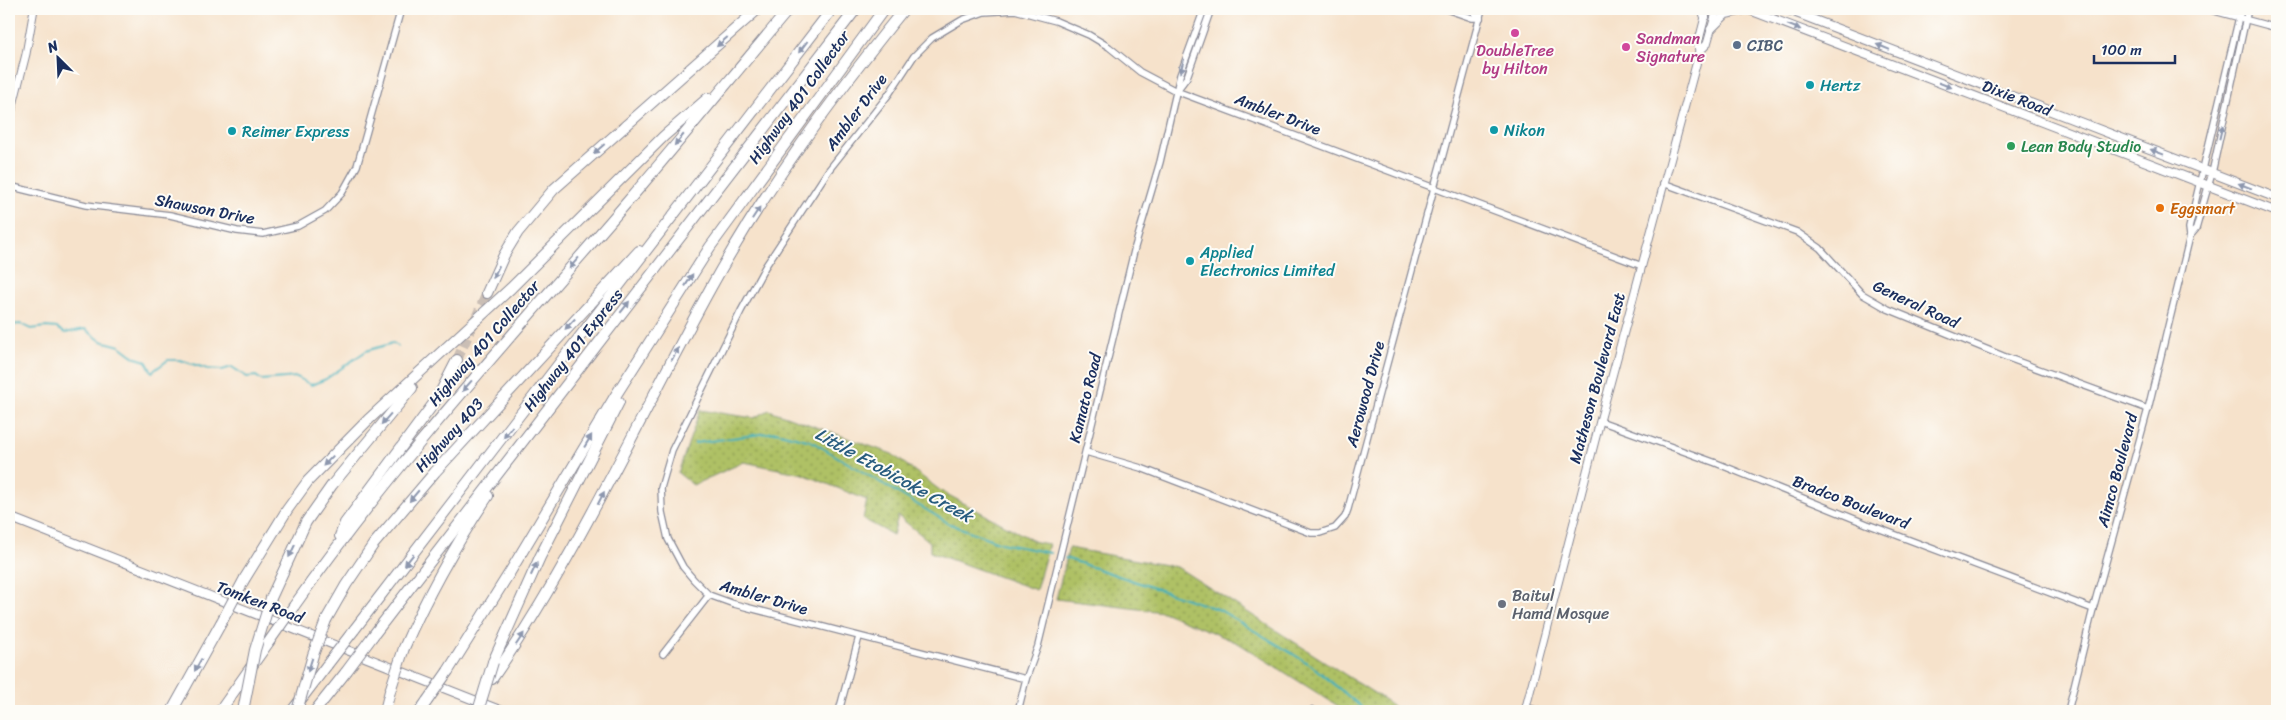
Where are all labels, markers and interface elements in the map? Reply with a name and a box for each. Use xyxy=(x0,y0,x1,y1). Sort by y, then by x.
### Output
street label: Highway 401 Collector xyxy=(740,23,859,170)
place label: Sandman Signature xyxy=(1636,24,1705,71)
one-way arrow xyxy=(1786,24,1801,31)
marker: DoubleTree by Hilton xyxy=(1509,27,1521,39)
place label: CIBC xyxy=(1747,31,1784,60)
north arrow xyxy=(32,32,82,82)
scale bar xyxy=(2094,32,2175,64)
text: N xyxy=(42,33,63,60)
one-way arrow xyxy=(715,36,728,47)
place label: DoubleTree by Hilton xyxy=(1476,36,1554,83)
text: 100 m xyxy=(2101,37,2142,63)
marker: CIBC xyxy=(1731,39,1743,51)
one-way arrow xyxy=(797,40,808,53)
marker: Sandman Signature xyxy=(1620,41,1632,53)
one-way arrow xyxy=(1876,43,1890,51)
one-way arrow xyxy=(1178,58,1186,73)
street label: Ambler Drive xyxy=(817,67,895,158)
place label: Hertz xyxy=(1820,71,1861,100)
street label: Dixie Road xyxy=(1978,71,2058,125)
marker: Hertz xyxy=(1804,79,1816,91)
one-way arrow xyxy=(1938,81,1953,89)
street label: Ambler Drive xyxy=(1230,84,1326,144)
place label: Nikon xyxy=(1504,116,1545,145)
place label: Reimer Express xyxy=(242,117,350,146)
marker: Nikon xyxy=(1488,124,1500,136)
one-way arrow xyxy=(2217,124,2225,139)
marker: Reimer Express xyxy=(226,125,238,137)
place label: Lean Body Studio xyxy=(2021,132,2141,161)
one-way arrow xyxy=(674,133,685,146)
marker: Lean Body Studio xyxy=(2005,140,2017,152)
one-way arrow xyxy=(593,143,606,154)
one-way arrow xyxy=(2149,148,2164,156)
one-way arrow xyxy=(2237,181,2252,189)
street label: Shawson Drive xyxy=(153,185,257,233)
place label: Eggsmart xyxy=(2170,194,2235,223)
marker: Eggsmart xyxy=(2154,202,2166,214)
one-way arrow xyxy=(751,206,760,219)
place label: Applied Electronics Limited xyxy=(1199,238,1336,285)
marker: Applied Electronics Limited xyxy=(1184,255,1196,267)
one-way arrow xyxy=(568,257,580,269)
one-way arrow xyxy=(492,265,500,279)
street label: General Road xyxy=(1868,271,1966,337)
street label: Highway 401 Collector xyxy=(421,272,548,413)
one-way arrow xyxy=(684,274,694,287)
street label: Highway 401 Express xyxy=(515,282,631,418)
street label: Matheson Boulevard East xyxy=(1560,289,1634,467)
one-way arrow xyxy=(620,301,631,314)
one-way arrow xyxy=(564,318,576,330)
street label: Aerowood Drive xyxy=(1337,337,1393,451)
one-way arrow xyxy=(671,347,680,361)
street label: Kamato Road xyxy=(1060,349,1111,446)
one-way arrow xyxy=(462,379,473,392)
street label: Highway 403 xyxy=(407,391,491,479)
street label: Aimco Boulevard xyxy=(2088,408,2147,531)
one-way arrow xyxy=(380,412,391,425)
water label: Little Etobicoke Creek xyxy=(809,418,981,533)
one-way arrow xyxy=(503,425,513,439)
one-way arrow xyxy=(584,435,593,448)
one-way arrow xyxy=(322,454,334,466)
street label: Bradco Boulevard xyxy=(1788,466,1915,538)
one-way arrow xyxy=(409,490,420,503)
one-way arrow xyxy=(597,491,605,505)
one-way arrow xyxy=(287,544,295,558)
one-way arrow xyxy=(403,553,414,566)
one-way arrow xyxy=(530,562,538,576)
street label: Ambler Drive xyxy=(716,570,812,623)
street label: Tomken Road xyxy=(212,572,309,632)
place label: Baitul Hamd Mosque xyxy=(1512,581,1609,628)
marker: Baitul Hamd Mosque xyxy=(1496,598,1508,610)
one-way arrow xyxy=(515,632,525,646)
one-way arrow xyxy=(305,658,313,673)
one-way arrow xyxy=(193,659,202,672)

